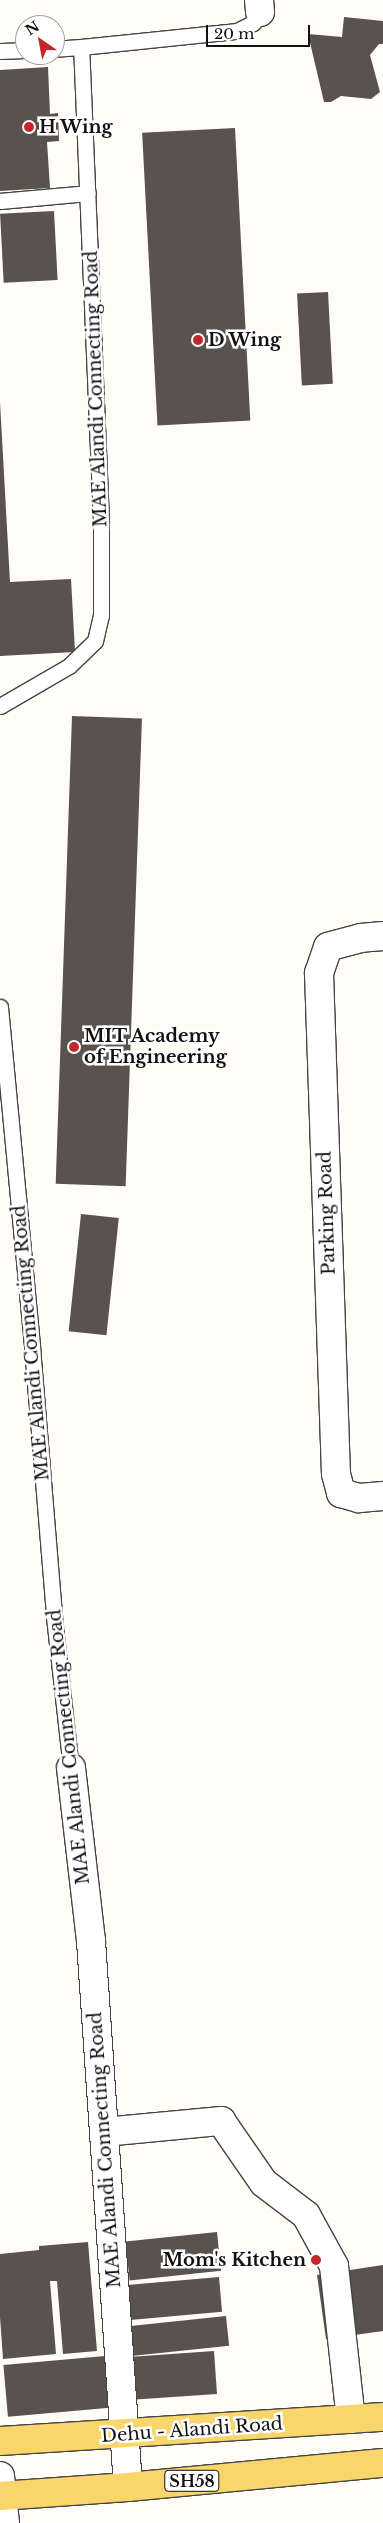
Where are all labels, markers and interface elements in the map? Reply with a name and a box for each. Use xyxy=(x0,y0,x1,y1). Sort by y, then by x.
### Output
north arrow xyxy=(15,15,65,65)
scale bar xyxy=(208,15,312,47)
text: N xyxy=(22,17,43,39)
text: 20 m xyxy=(214,24,254,43)
place label: H Wing xyxy=(39,116,113,138)
marker: H Wing xyxy=(23,121,35,133)
street label: MAE Alandi Connecting Road xyxy=(80,250,112,528)
place label: D Wing xyxy=(208,329,282,351)
marker: D Wing xyxy=(192,334,204,346)
place label: MIT Academy of Engineering xyxy=(84,1026,227,1068)
marker: MIT Academy of Engineering xyxy=(68,1041,80,1053)
street label: Parking Road xyxy=(314,1151,340,1275)
street label: MAE Alandi Connecting Road xyxy=(8,1204,54,1482)
street label: MAE Alandi Connecting Road xyxy=(44,1608,94,1886)
street label: MAE Alandi Connecting Road xyxy=(85,2011,125,2289)
place label: Mom's Kitchen xyxy=(163,2249,306,2271)
marker: Mom's Kitchen xyxy=(310,2254,322,2266)
street label: Dehu - Alandi Road xyxy=(100,2413,284,2447)
road number: SH58 xyxy=(163,2468,221,2494)

